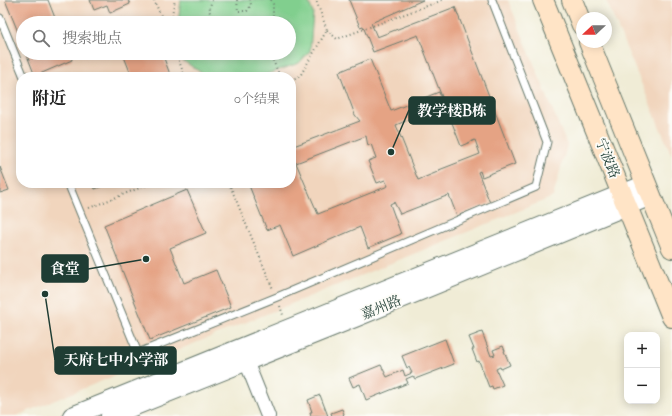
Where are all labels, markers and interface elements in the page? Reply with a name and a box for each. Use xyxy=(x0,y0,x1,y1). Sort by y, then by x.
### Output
north arrow xyxy=(576,12,612,48)
search box xyxy=(16,16,296,60)
icon: search xyxy=(30,27,52,49)
text: 搜索地点 xyxy=(62,29,122,50)
text: 附近 xyxy=(32,88,66,112)
text: 0个结果 xyxy=(234,91,280,109)
callout: 教学楼B栋 xyxy=(409,97,495,124)
text: 教学楼B栋 xyxy=(417,102,487,123)
street label: 宁波路 xyxy=(589,136,623,182)
callout: 食堂 xyxy=(42,255,88,282)
text: 食堂 xyxy=(50,260,80,281)
street label: 嘉州路 xyxy=(359,292,405,326)
map controls xyxy=(624,332,660,404)
button: + xyxy=(624,332,660,368)
callout: 天府七中小学部 xyxy=(55,347,176,374)
text: 天府七中小学部 xyxy=(63,351,169,372)
button: − xyxy=(624,368,660,404)

